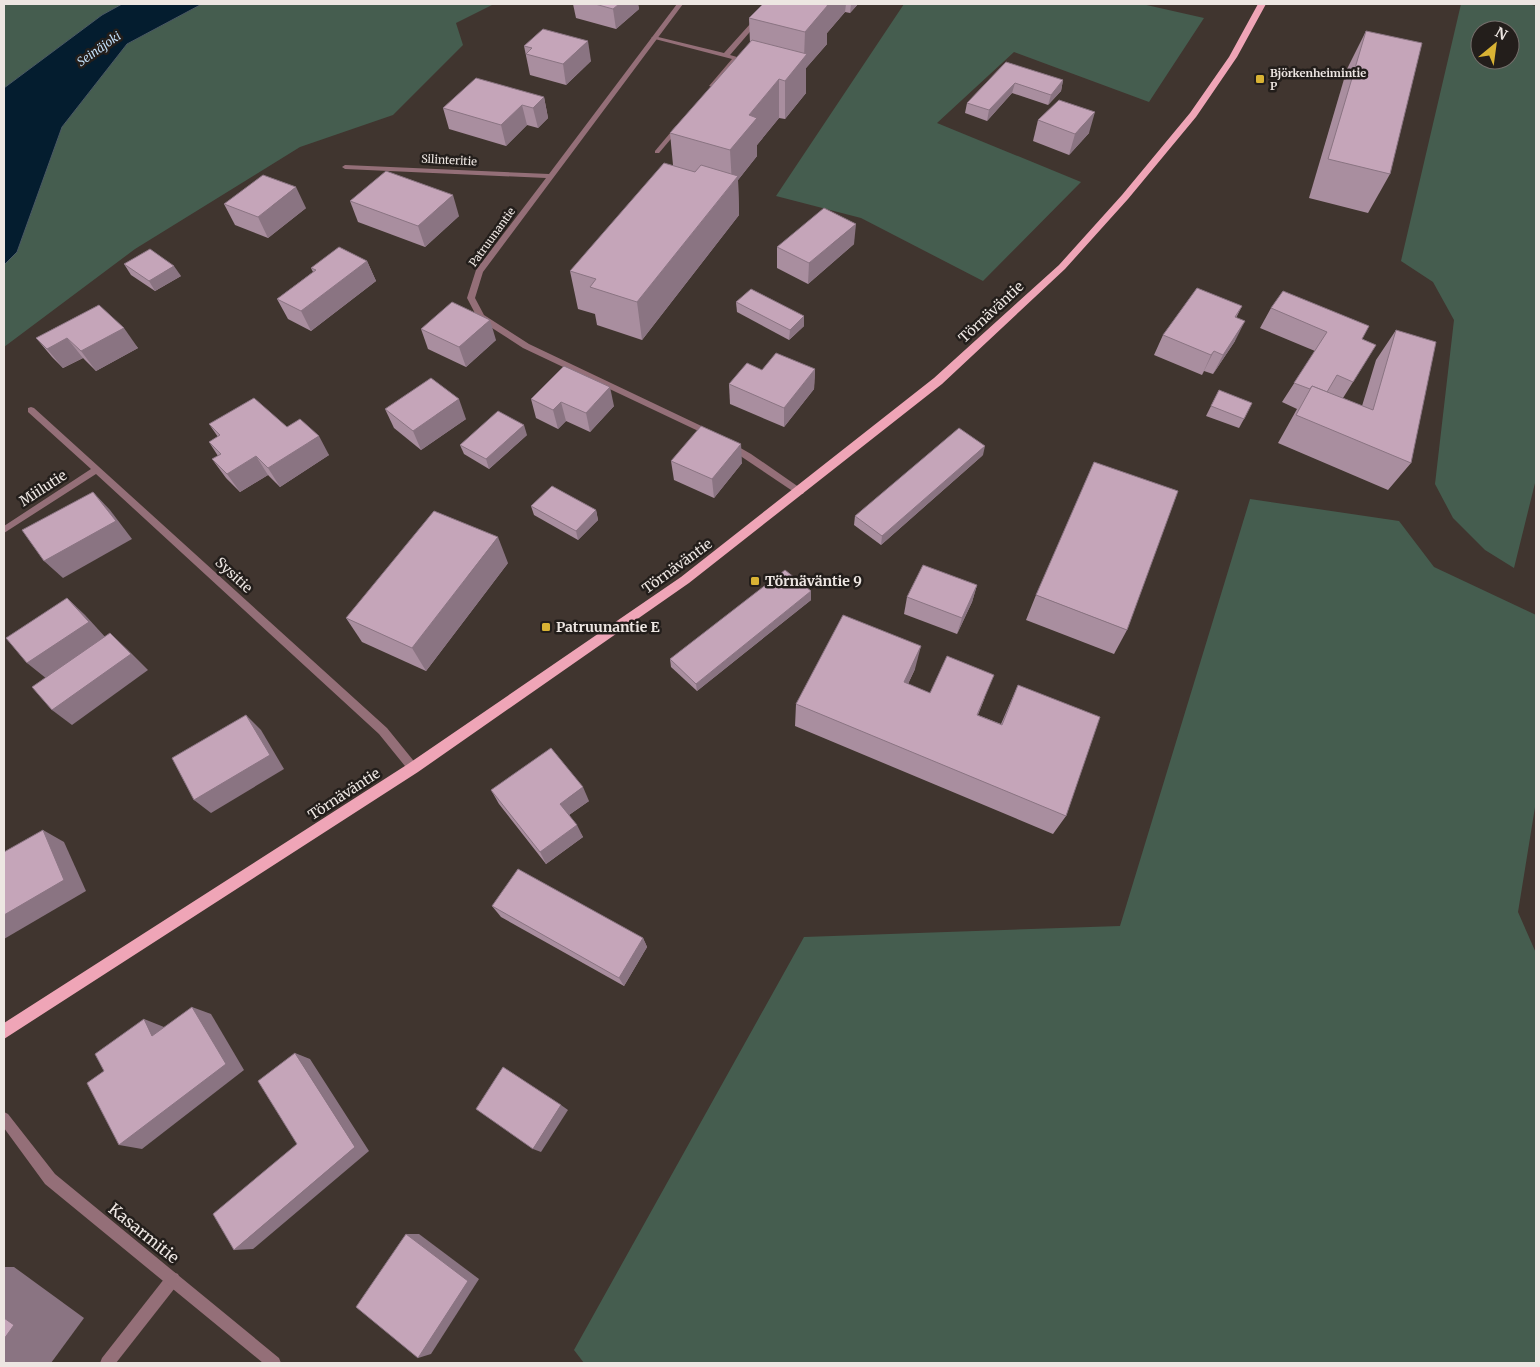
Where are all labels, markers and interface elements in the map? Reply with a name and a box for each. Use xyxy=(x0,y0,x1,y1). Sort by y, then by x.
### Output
north arrow xyxy=(1470,20,1520,70)
text: N xyxy=(1492,23,1511,44)
water label: Seinäjoki xyxy=(74,28,124,69)
place label: Björkenheimintie P xyxy=(1270,66,1366,93)
marker: Björkenheimintie P xyxy=(1254,73,1266,85)
street label: Silinteritie xyxy=(421,152,478,168)
street label: Patruunantie xyxy=(466,205,518,269)
street label: Törnäväntie xyxy=(955,277,1027,347)
street label: Miilutie xyxy=(16,466,70,510)
street label: Törnäväntie xyxy=(638,535,716,597)
street label: Sysitie xyxy=(212,553,256,597)
place label: Törnäväntie 9 xyxy=(765,572,862,590)
marker: Törnäväntie 9 xyxy=(749,575,761,587)
place label: Patruunantie E xyxy=(556,618,660,636)
marker: Patruunantie E xyxy=(540,621,552,633)
street label: Törnäväntie xyxy=(305,764,383,824)
street label: Kasarmitie xyxy=(105,1199,183,1267)

